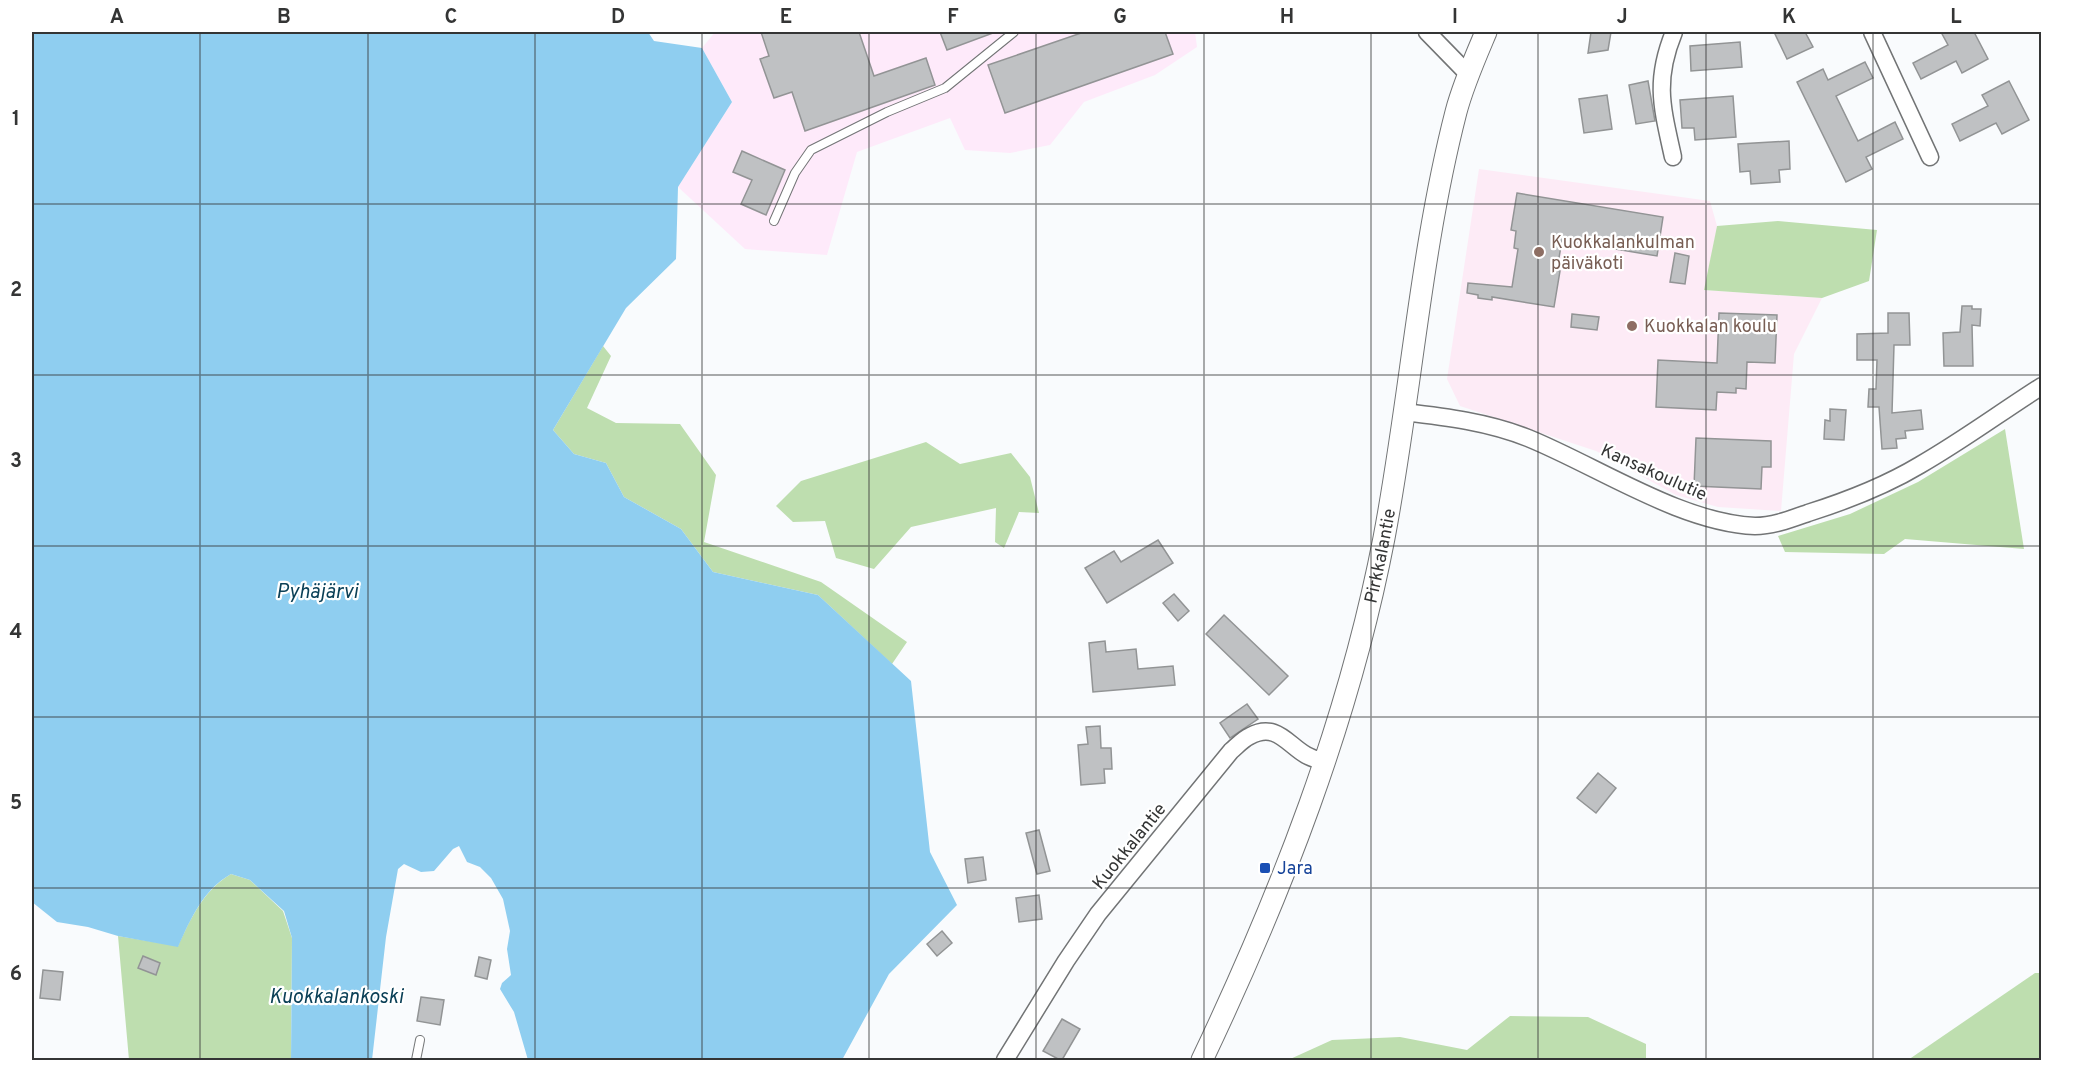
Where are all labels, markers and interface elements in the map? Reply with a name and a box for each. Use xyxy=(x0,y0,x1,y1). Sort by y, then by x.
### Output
text: A xyxy=(110,5,124,31)
text: B xyxy=(277,5,291,31)
text: C xyxy=(445,5,457,31)
text: D xyxy=(611,5,625,31)
text: E xyxy=(780,5,792,31)
text: F xyxy=(947,5,959,31)
text: G xyxy=(1113,5,1127,31)
text: H xyxy=(1280,5,1294,31)
text: I xyxy=(1452,5,1458,31)
text: J xyxy=(1616,5,1628,31)
text: K xyxy=(1782,5,1796,31)
text: L xyxy=(1950,5,1962,31)
text: 1 xyxy=(12,107,20,133)
place label: Kuokkalankulman päiväkoti xyxy=(1551,232,1695,276)
marker: Kuokkalankulman päiväkoti xyxy=(1532,245,1546,259)
text: 2 xyxy=(10,278,22,304)
place label: Kuokkalan koulu xyxy=(1644,316,1777,339)
marker: Kuokkalan koulu xyxy=(1625,319,1639,333)
street label: Kansakoulutie xyxy=(1597,440,1710,507)
text: 3 xyxy=(10,449,22,475)
street label: Pirkkalantie xyxy=(1360,507,1402,606)
water label: Pyhäjärvi xyxy=(276,580,359,606)
text: 4 xyxy=(10,620,22,646)
text: 5 xyxy=(10,791,22,817)
street label: Kuokkalantie xyxy=(1088,799,1172,895)
place label: Jara xyxy=(1277,858,1313,881)
marker: Jara xyxy=(1258,861,1272,875)
text: 6 xyxy=(10,962,22,988)
water label: Kuokkalankoski xyxy=(269,985,404,1011)

